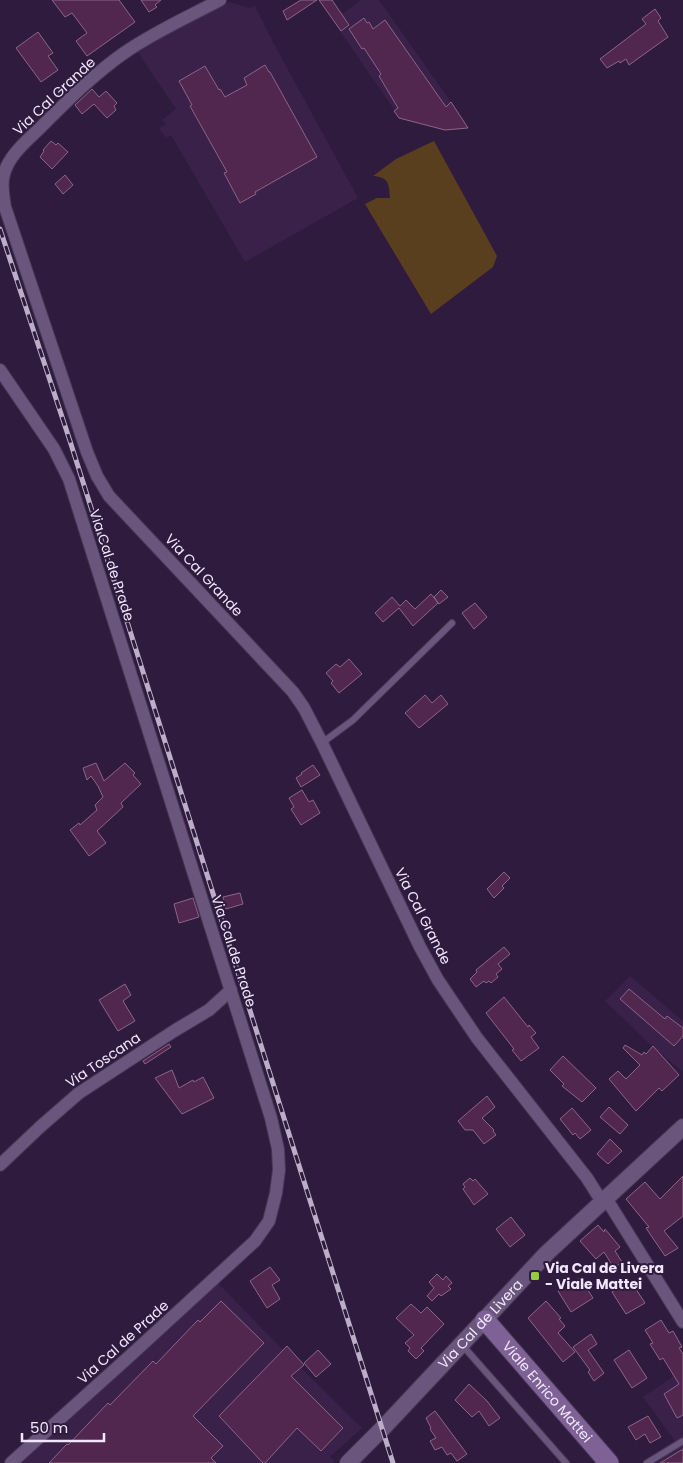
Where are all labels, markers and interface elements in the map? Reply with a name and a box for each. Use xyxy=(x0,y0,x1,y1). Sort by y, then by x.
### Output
street label: Via Cal Grande xyxy=(8,52,100,140)
street label: Via Cal de Prade xyxy=(85,507,140,624)
street label: Via Cal Grande xyxy=(160,529,248,621)
street label: Via Cal Grande xyxy=(390,864,456,968)
street label: Via Cal de Prade xyxy=(207,893,262,1010)
street label: Via Toscana xyxy=(62,1028,144,1092)
place label: Via Cal de Livera - Viale Mattei xyxy=(545,1258,664,1294)
marker: Via Cal de Livera - Viale Mattei xyxy=(529,1270,541,1282)
street label: Via Cal de Livera xyxy=(433,1275,527,1373)
street label: Via Cal de Prade xyxy=(73,1295,173,1388)
street label: Viale Enrico Mattei xyxy=(498,1337,597,1447)
scale bar xyxy=(22,1410,105,1442)
text: 50 m xyxy=(30,1417,68,1438)

